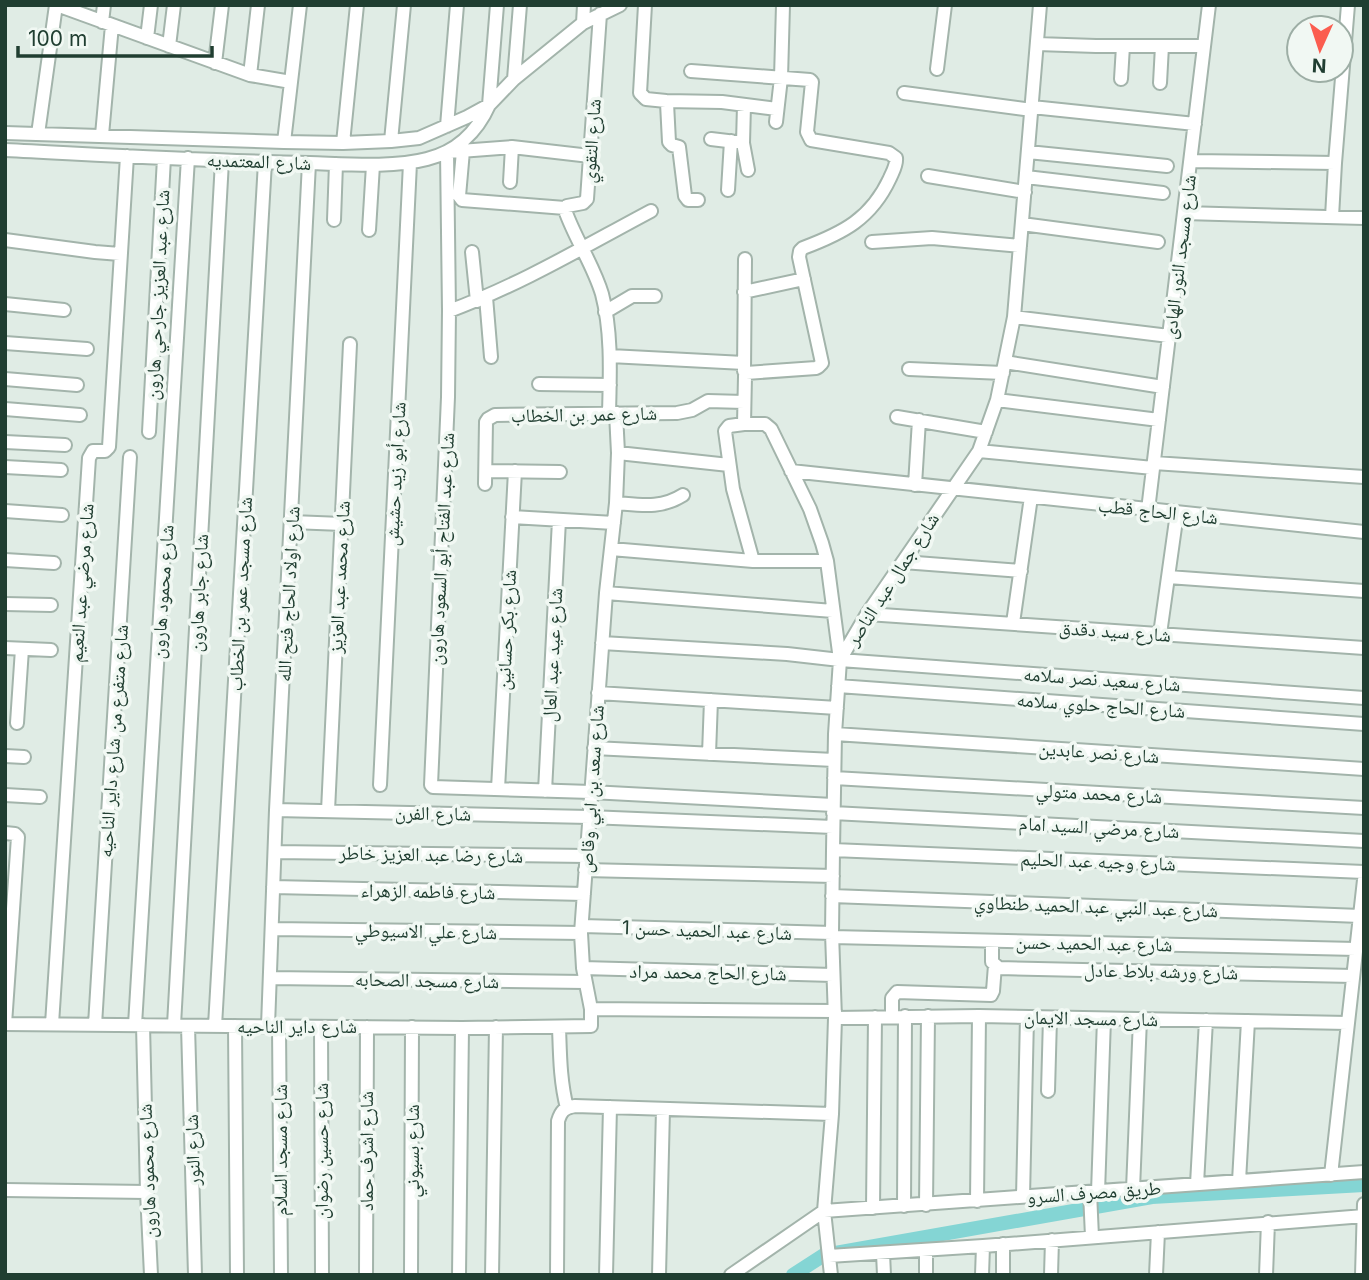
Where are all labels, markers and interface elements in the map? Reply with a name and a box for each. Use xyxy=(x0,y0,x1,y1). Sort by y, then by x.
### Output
scale bar xyxy=(18,14,212,58)
north arrow xyxy=(1285,14,1355,84)
text: 100 m xyxy=(28,26,87,51)
text: N xyxy=(1311,54,1327,77)
street label: شارع التقوي xyxy=(577,98,610,184)
street label: شارع المعتمديه xyxy=(206,148,312,175)
street label: شارع مسجد النور الهادى xyxy=(1158,173,1201,341)
street label: شارع عبد العزيز جارحي هارون xyxy=(140,189,178,401)
street label: شارع أبو زيد حشيش xyxy=(380,401,411,547)
street label: شارع عمر بن الخطاب xyxy=(511,402,657,427)
street label: شارع عبد الفتاح أبو السعود هارون xyxy=(424,432,459,666)
street label: شارع الحاج قطب xyxy=(1097,494,1219,529)
street label: شارع مسجد عمر بن الخطاب xyxy=(224,496,257,692)
street label: شارع محمد عبد العزيز xyxy=(324,500,355,655)
street label: شارع مرضي عبد النعيم xyxy=(64,503,102,664)
street label: شارع اولاد الحاج فتح الله xyxy=(272,506,306,683)
street label: شارع جمال عبد الناصر xyxy=(840,508,944,651)
street label: شارع محمود هارون xyxy=(146,524,179,660)
street label: شارع جابر هارون xyxy=(184,533,213,653)
street label: شارع بكر حسانين xyxy=(492,569,521,691)
street label: شارع عيد عبد العال xyxy=(538,587,567,723)
street label: شارع سيد دقدق xyxy=(1058,616,1172,647)
street label: شارع متفرع من شارع داير الناحيه xyxy=(94,624,133,858)
street label: شارع سعيد نصر سلامه xyxy=(1023,663,1181,696)
street label: شارع الحاج حلوي سلامه xyxy=(1016,688,1186,727)
street label: شارع سعد بن ابي وقاص xyxy=(574,704,613,874)
street label: شارع نصر عابدين xyxy=(1038,737,1160,768)
street label: شارع محمد متولي xyxy=(1035,779,1163,812)
street label: شارع الفرن xyxy=(395,801,471,826)
street label: شارع مرضي السيد امام xyxy=(1018,812,1180,847)
street label: شارع رضا عبد العزيز خاطر xyxy=(338,841,523,868)
street label: شارع وجيه عبد الحليم xyxy=(1020,847,1176,877)
street label: شارع فاطمه الزهراء xyxy=(360,879,496,904)
street label: شارع عبد النبي عبد الحميد طنطاوي xyxy=(973,891,1218,926)
street label: شارع عبد الحميد حسن 1 xyxy=(622,916,792,945)
street label: شارع علي الاسيوطي xyxy=(355,919,497,948)
street label: شارع عبد الحميد حسن xyxy=(1015,931,1173,956)
street label: شارع ورشه بلاط عادل xyxy=(1084,959,1238,984)
street label: شارع الحاج محمد مراد xyxy=(629,960,787,985)
street label: شارع مسجد الصحابه xyxy=(355,968,499,993)
street label: شارع مسجد الايمان xyxy=(1024,1006,1158,1031)
street label: شارع داير الناحيه xyxy=(237,1015,357,1038)
street label: شارع حسين رضوان xyxy=(310,1083,333,1219)
street label: شارع مسجد السلام xyxy=(269,1084,294,1216)
street label: شارع اشرف حماد xyxy=(355,1091,378,1211)
street label: شارع محمود هارون xyxy=(134,1103,161,1239)
street label: شارع بسيوني xyxy=(401,1104,428,1198)
street label: شارع النور xyxy=(180,1114,205,1187)
street label: طريق مصرف السرو xyxy=(1026,1176,1162,1209)

